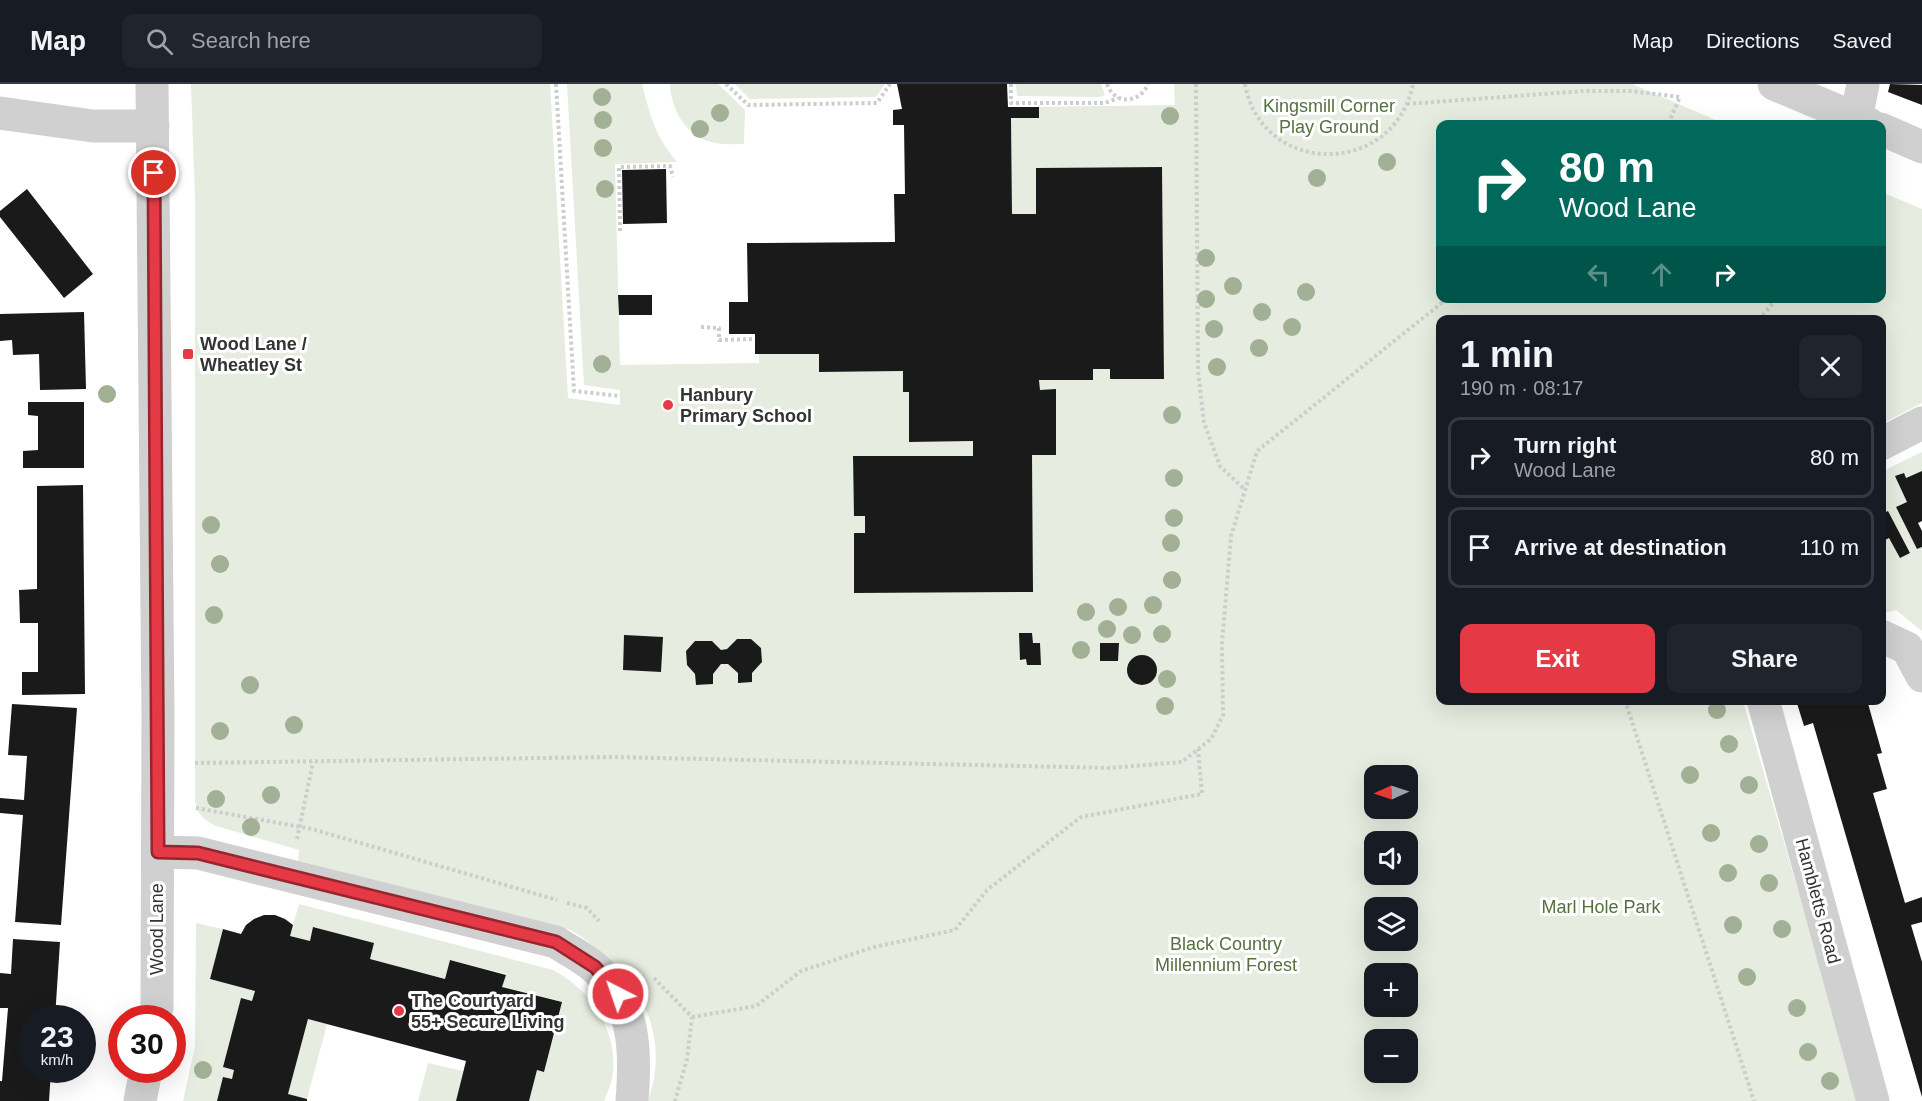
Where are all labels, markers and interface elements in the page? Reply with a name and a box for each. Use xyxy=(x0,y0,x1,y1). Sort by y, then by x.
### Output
search box xyxy=(122,14,542,68)
text: Map xyxy=(30,25,86,56)
icon: search xyxy=(143,25,176,58)
text: Search here xyxy=(191,28,311,53)
text: Map xyxy=(1632,29,1673,52)
text: Directions xyxy=(1706,29,1799,52)
text: Saved xyxy=(1832,29,1892,52)
park label: Kingsmill Corner Play Ground xyxy=(1263,96,1395,137)
icon: right xyxy=(1460,144,1538,222)
text: 80 m xyxy=(1559,144,1655,191)
pin xyxy=(128,147,179,198)
icon: arrive xyxy=(137,156,170,189)
text: Wood Lane xyxy=(1559,193,1697,223)
icon: left xyxy=(1582,258,1615,291)
icon: ahead xyxy=(1645,258,1678,291)
icon: right xyxy=(1708,258,1741,291)
place label: Wood Lane / Wheatley St xyxy=(200,334,307,375)
text: 1 min xyxy=(1460,334,1554,375)
button: close xyxy=(1799,335,1862,398)
marker: Wood Lane / Wheatley St xyxy=(181,347,195,361)
text: 190 m · 08:17 xyxy=(1460,377,1583,399)
place label: Hanbury Primary School xyxy=(680,385,812,426)
marker: Hanbury Primary School xyxy=(661,398,675,412)
text: Turn right xyxy=(1514,433,1616,458)
icon: right xyxy=(1463,441,1496,474)
text: 80 m xyxy=(1810,445,1859,470)
text: Wood Lane xyxy=(1514,459,1616,481)
icon: arrive xyxy=(1463,531,1496,564)
text: Arrive at destination xyxy=(1514,535,1727,560)
text: 110 m xyxy=(1799,535,1859,560)
button: Exit xyxy=(1460,624,1655,693)
button: Share xyxy=(1667,624,1862,693)
north arrow xyxy=(1364,765,1418,819)
map controls xyxy=(1364,765,1418,1083)
button: sound xyxy=(1364,831,1418,885)
street label: Hambletts Road xyxy=(1792,836,1844,966)
street label: Wood Lane xyxy=(147,883,167,975)
button: layers xyxy=(1364,897,1418,951)
park label: Marl Hole Park xyxy=(1541,897,1662,917)
park label: Black Country Millennium Forest xyxy=(1155,934,1297,975)
position arrow xyxy=(586,962,650,1026)
button: + xyxy=(1364,963,1418,1017)
place label: The Courtyard 55+ Secure Living xyxy=(411,991,565,1032)
marker: The Courtyard 55+ Secure Living xyxy=(392,1004,406,1018)
speed limit sign: 30 xyxy=(108,1005,186,1083)
text: 23 xyxy=(40,1020,74,1053)
button: − xyxy=(1364,1029,1418,1083)
text: km/h xyxy=(41,1051,73,1068)

